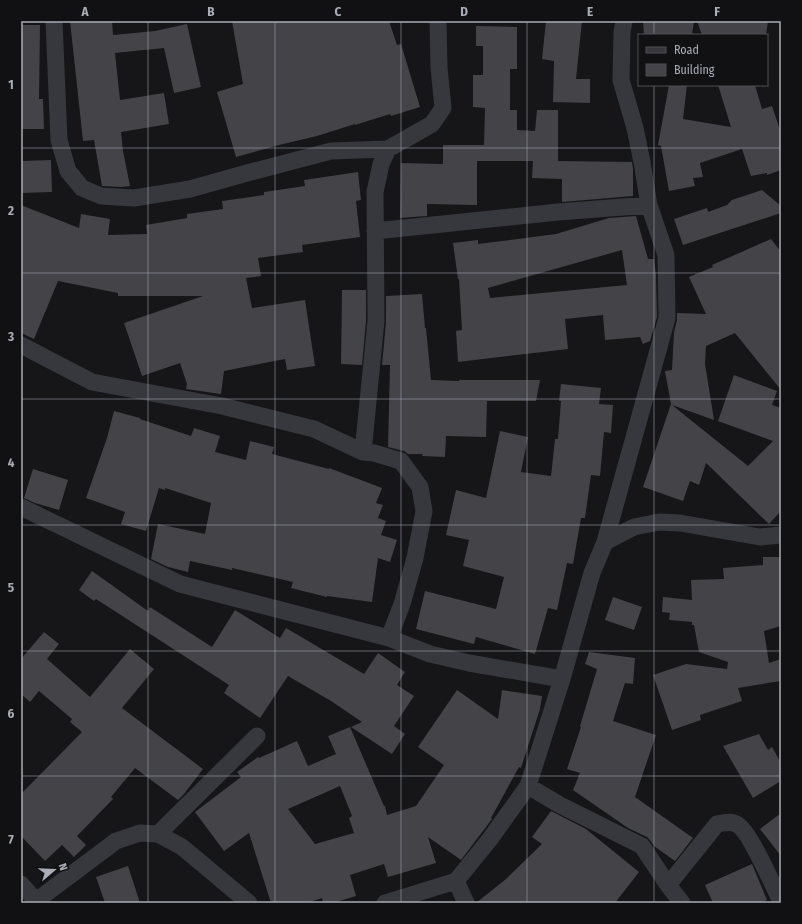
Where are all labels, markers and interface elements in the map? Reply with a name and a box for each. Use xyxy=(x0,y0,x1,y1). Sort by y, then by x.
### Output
text: A xyxy=(80,4,89,19)
text: B xyxy=(207,4,215,19)
text: C xyxy=(335,4,342,19)
text: D xyxy=(460,4,468,19)
text: E xyxy=(587,4,593,19)
text: F xyxy=(714,4,720,19)
legend xyxy=(638,34,768,86)
text: Road xyxy=(674,43,699,57)
text: Building xyxy=(674,63,715,77)
text: 1 xyxy=(8,77,14,92)
text: 2 xyxy=(7,203,14,218)
text: 3 xyxy=(7,329,14,344)
text: 4 xyxy=(8,455,15,470)
text: 5 xyxy=(8,580,14,595)
text: 6 xyxy=(8,706,15,721)
text: 7 xyxy=(8,832,14,847)
north arrow xyxy=(34,850,74,890)
text: N xyxy=(56,862,70,872)

